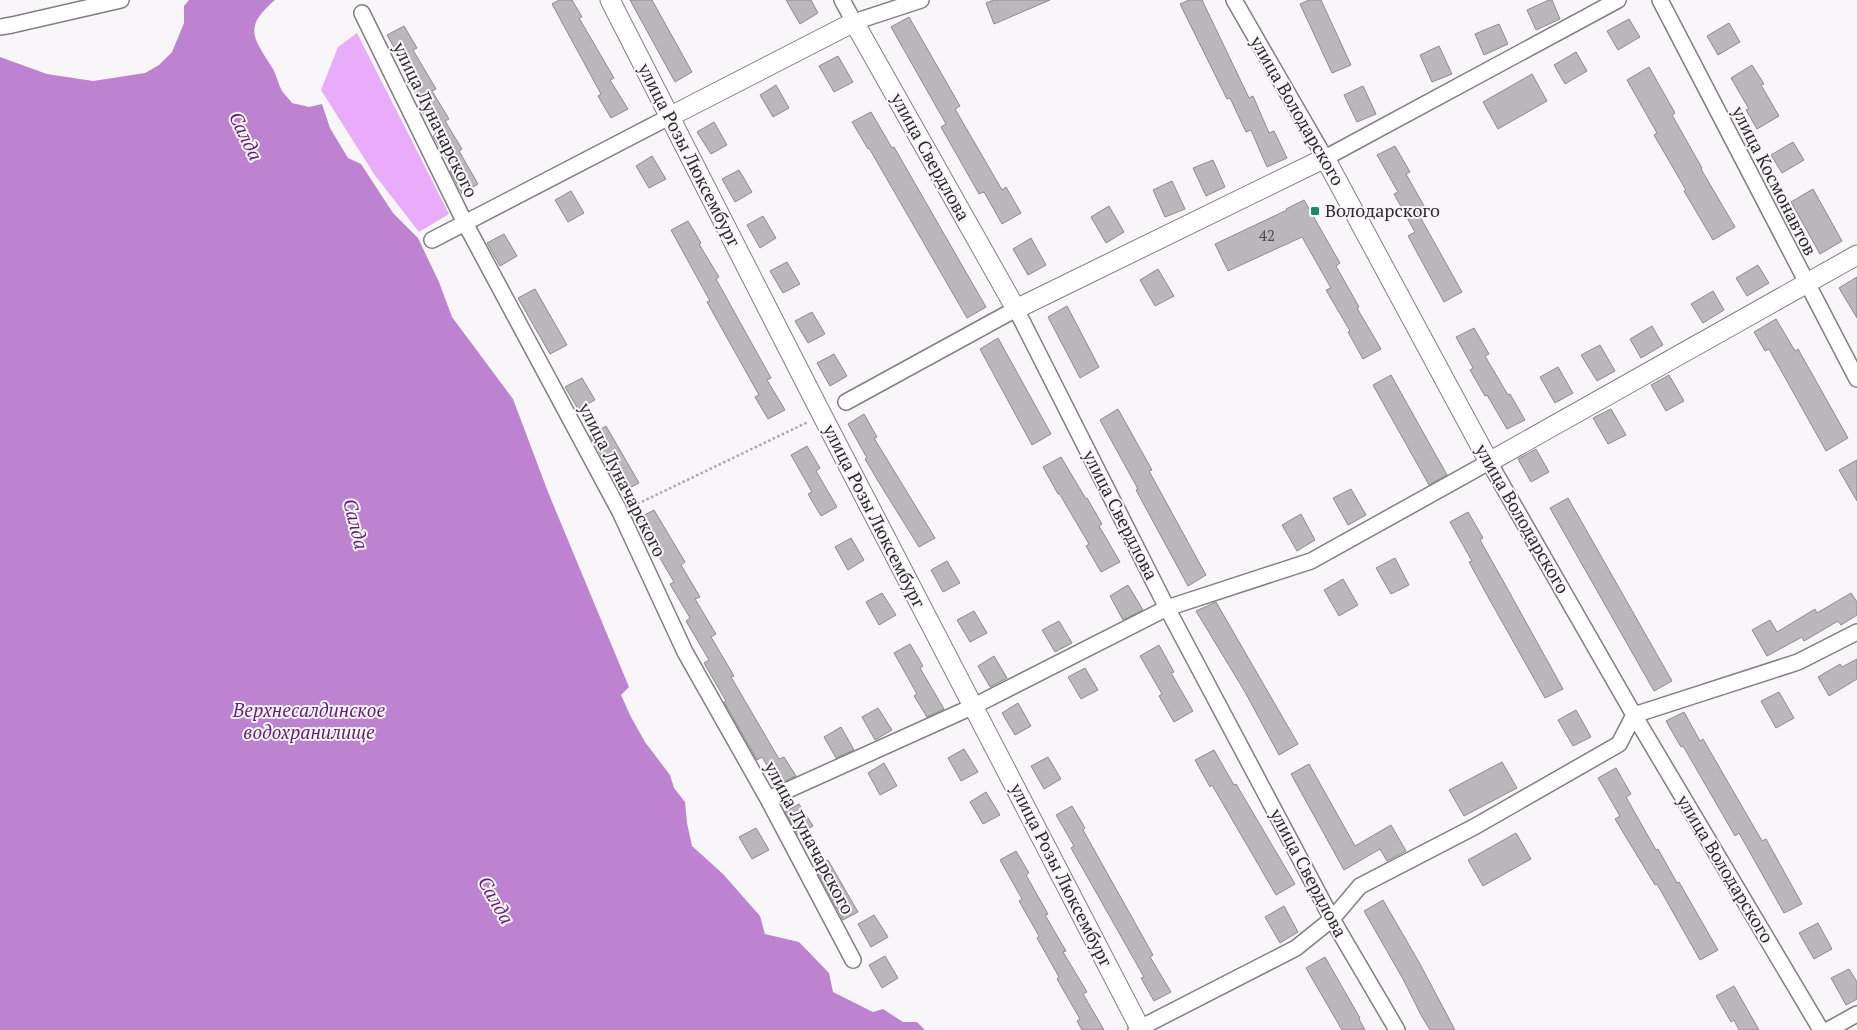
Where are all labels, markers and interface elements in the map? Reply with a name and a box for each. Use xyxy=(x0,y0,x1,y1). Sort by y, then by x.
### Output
street label: улица Володарского xyxy=(1245,30,1351,190)
street label: улица Луначарского xyxy=(387,37,484,201)
street label: улица Розы Люксембург xyxy=(633,58,747,251)
street label: улица Свердлова xyxy=(885,87,976,225)
street label: улица Космонавтов xyxy=(1726,101,1823,259)
water label: Салда xyxy=(224,107,269,164)
place label: Володарского xyxy=(1325,198,1440,222)
marker: Володарского xyxy=(1309,205,1321,217)
house number: 42 xyxy=(1259,225,1275,245)
street label: улица Луначарского xyxy=(573,398,672,561)
street label: улица Розы Люксембург xyxy=(818,419,932,612)
street label: улица Володарского xyxy=(1470,438,1576,598)
street label: улица Свердлова xyxy=(1077,445,1164,584)
water label: Салда xyxy=(338,496,375,552)
water label: Верхнесалдинское водохранилище xyxy=(232,697,386,744)
street label: улица Луначарского xyxy=(759,756,860,918)
street label: улица Розы Люксембург xyxy=(1005,778,1119,971)
street label: улица Володарского xyxy=(1672,789,1780,947)
street label: улица Свердлова xyxy=(1264,803,1353,941)
water label: Салда xyxy=(473,871,520,928)

